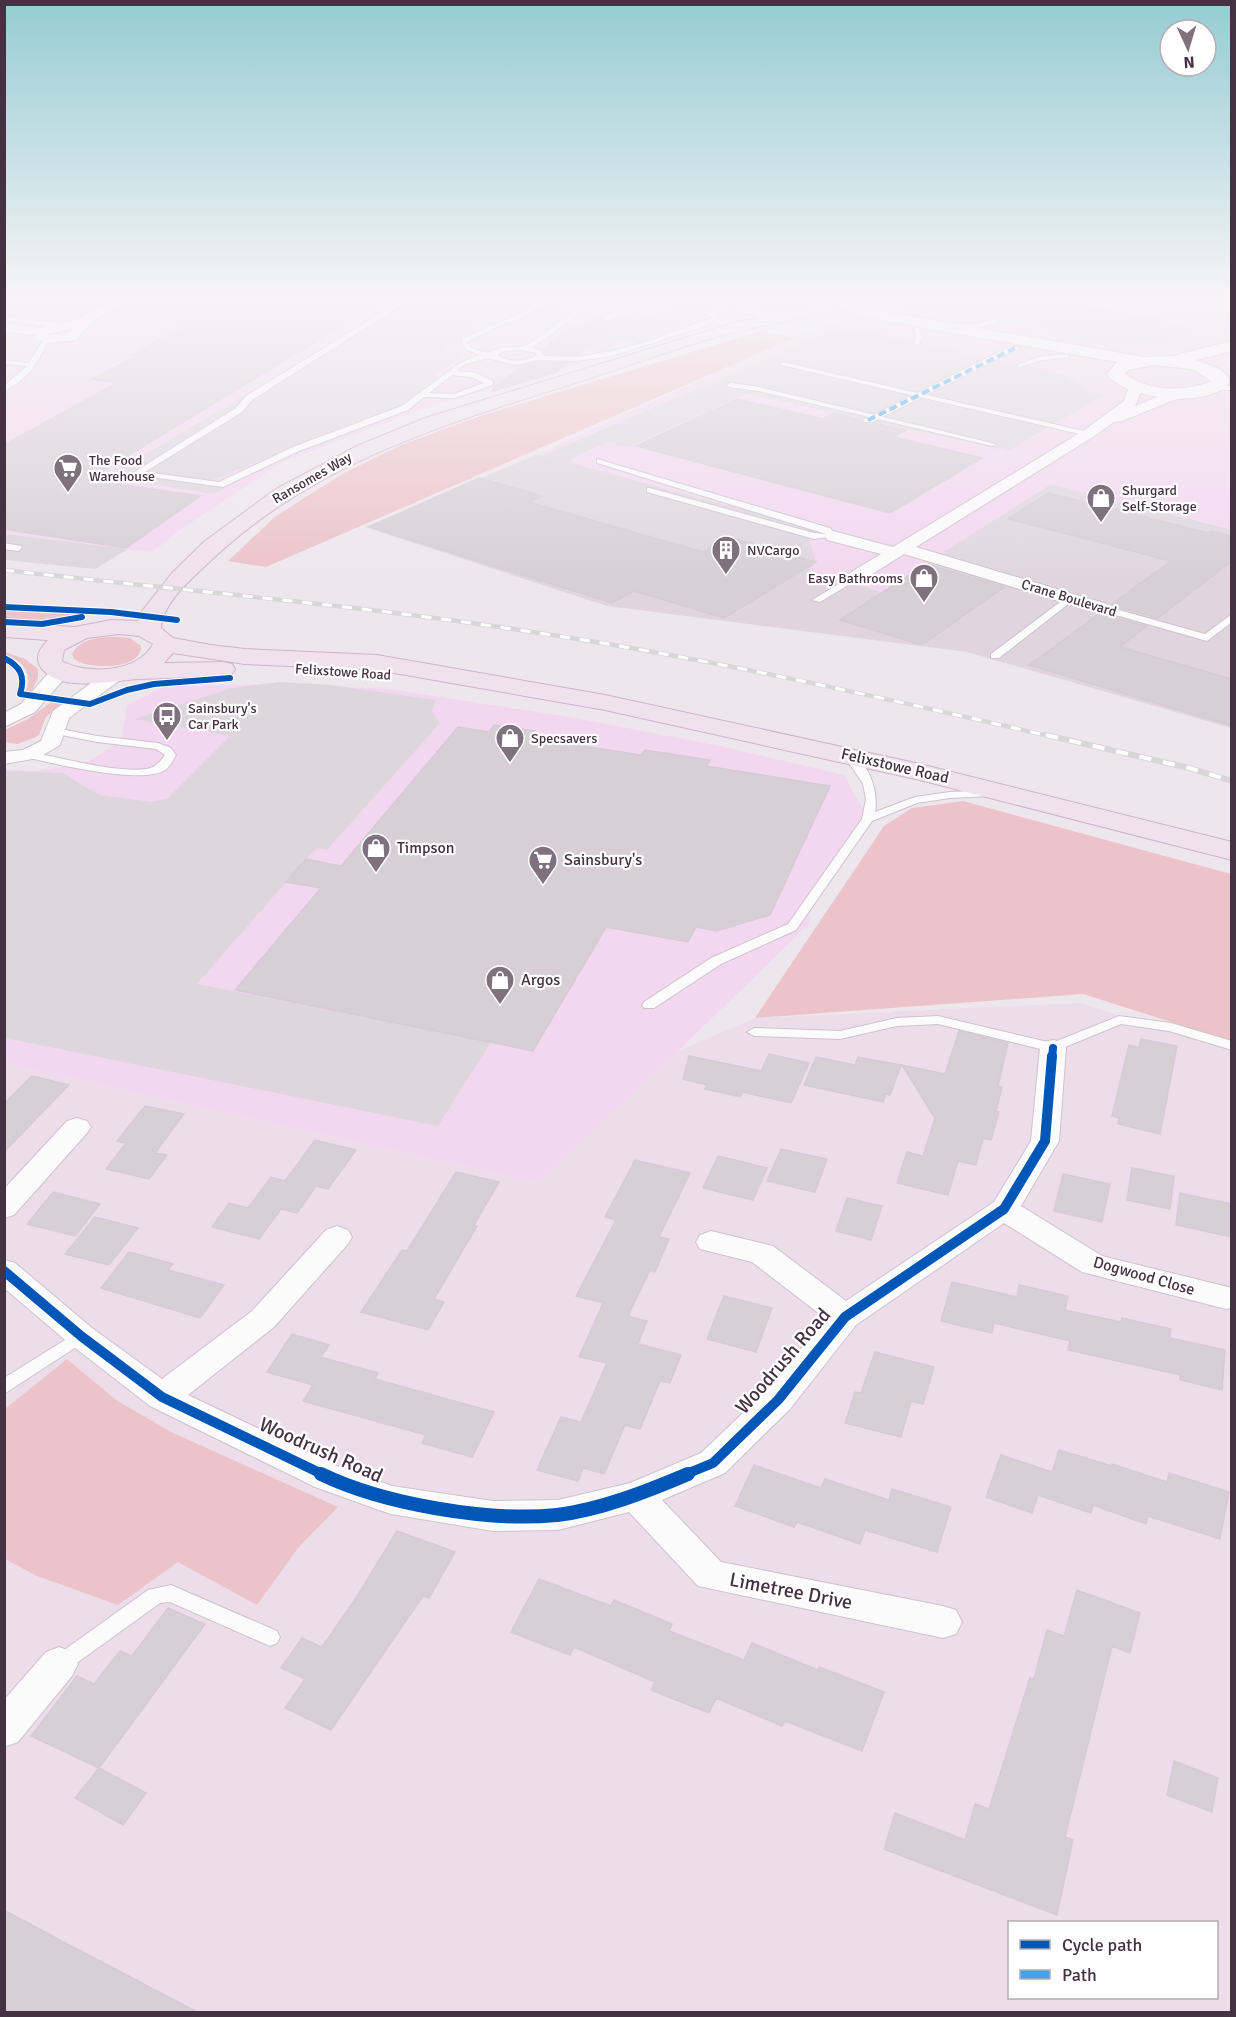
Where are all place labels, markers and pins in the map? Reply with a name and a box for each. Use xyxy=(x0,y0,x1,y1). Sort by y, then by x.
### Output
supermarket icon: The Food Warehouse xyxy=(52,452,84,494)
place label: The Food Warehouse xyxy=(89,452,155,485)
shop icon: Shurgard Self-Storage xyxy=(1085,482,1117,524)
place label: Shurgard Self-Storage xyxy=(1122,482,1197,515)
building icon: NVCargo xyxy=(710,534,742,576)
place label: NVCargo xyxy=(747,542,800,559)
shop icon: Easy Bathrooms xyxy=(908,562,940,604)
place label: Easy Bathrooms xyxy=(808,570,903,587)
bus stop icon: Sainsbury's Car Park xyxy=(151,700,183,742)
place label: Sainsbury's Car Park xyxy=(188,700,257,733)
shop icon: Specsavers xyxy=(494,722,526,764)
place label: Specsavers xyxy=(531,730,597,747)
shop icon: Timpson xyxy=(360,832,392,874)
place label: Timpson xyxy=(397,838,455,858)
supermarket icon: Sainsbury's xyxy=(527,844,559,886)
place label: Sainsbury's xyxy=(564,850,642,870)
shop icon: Argos xyxy=(484,964,516,1006)
place label: Argos xyxy=(521,970,560,990)

